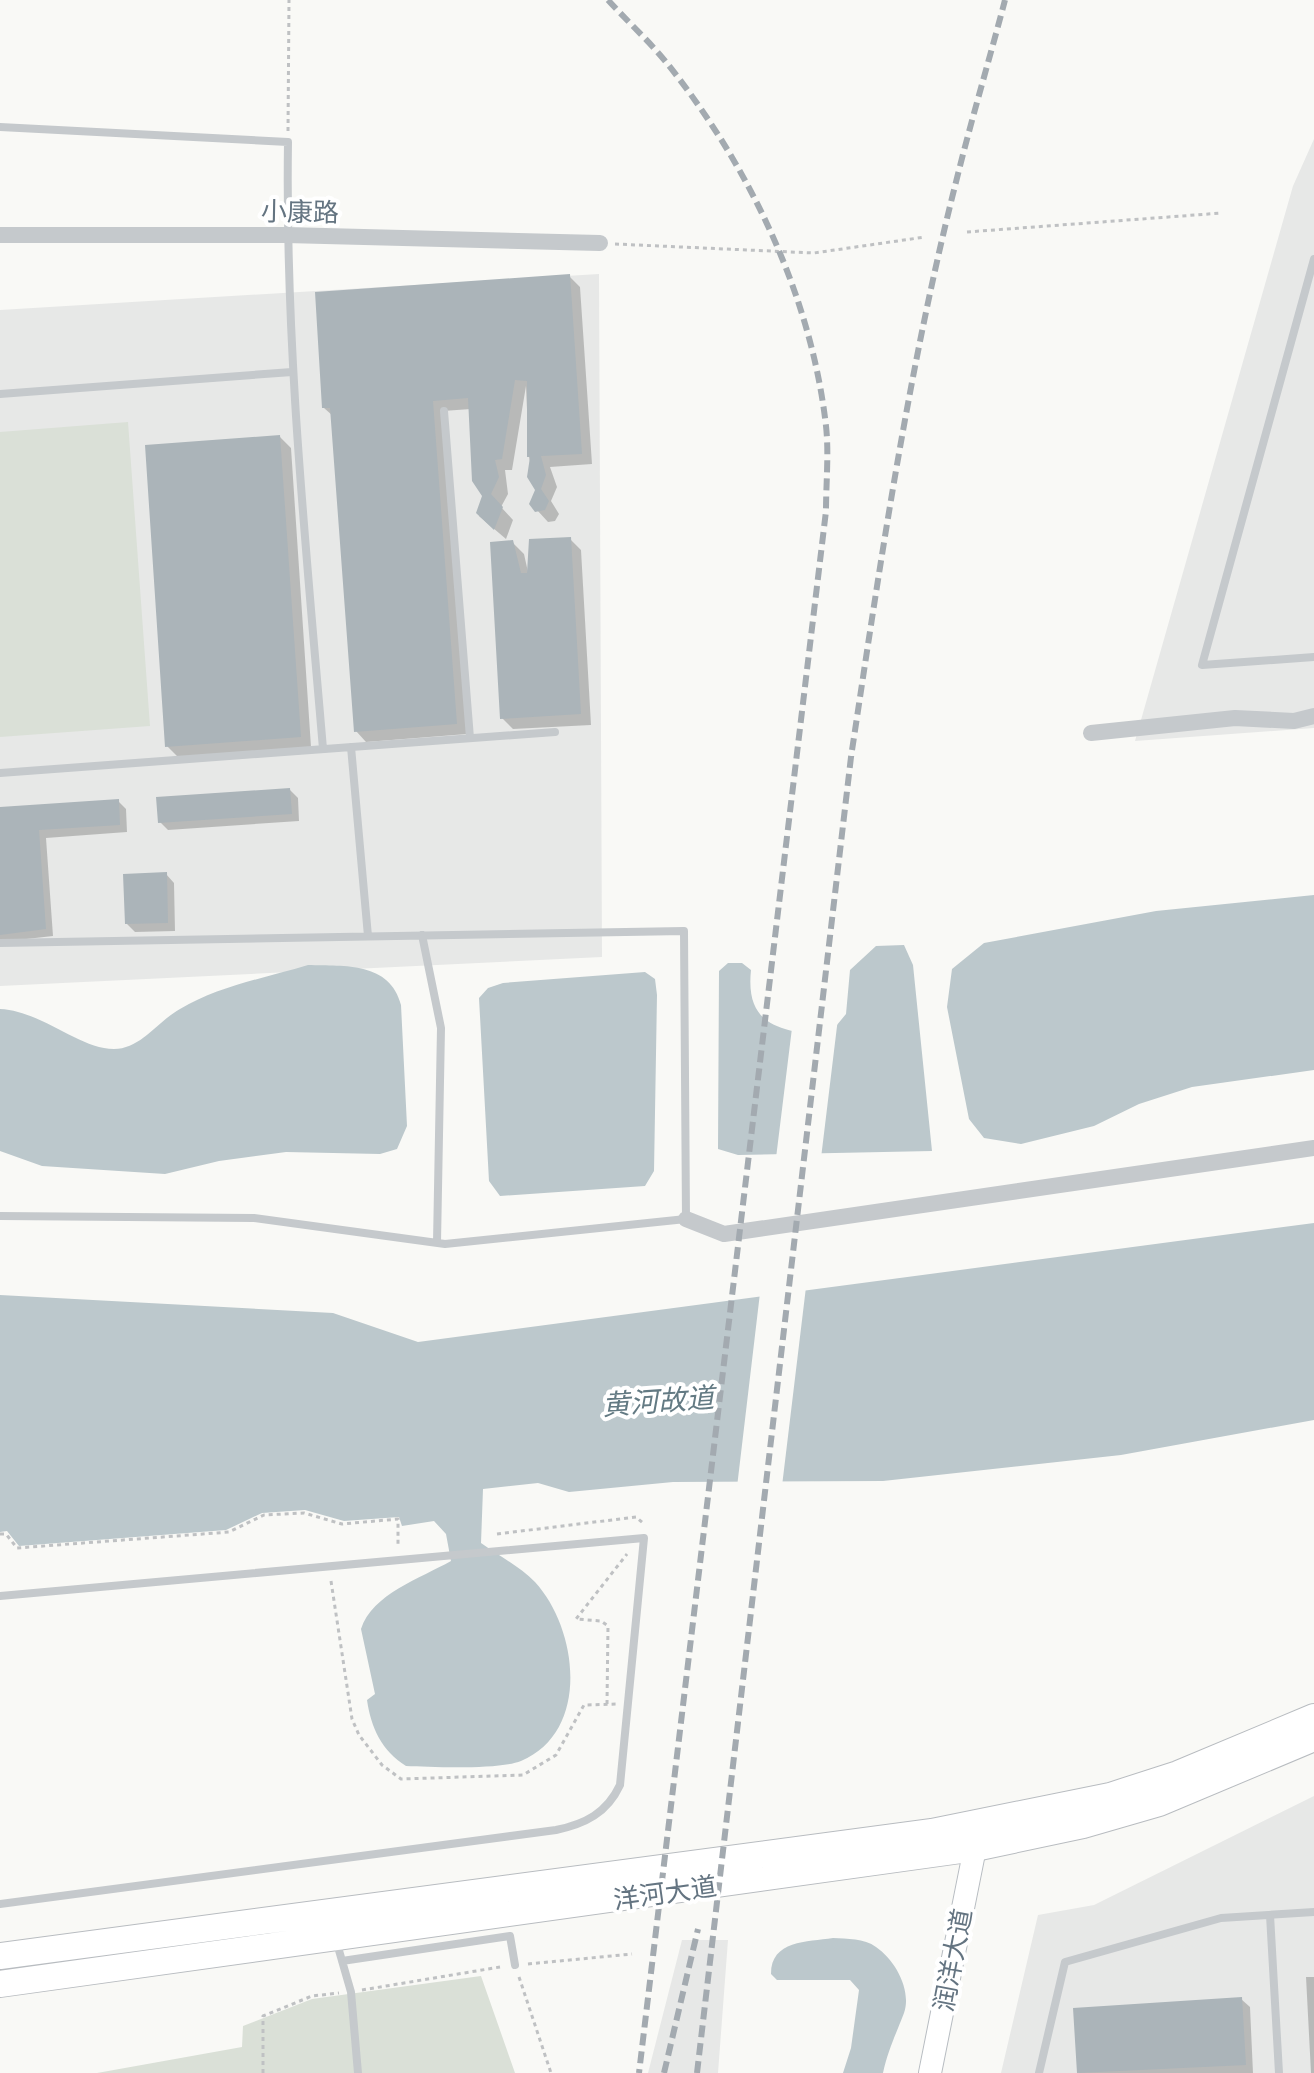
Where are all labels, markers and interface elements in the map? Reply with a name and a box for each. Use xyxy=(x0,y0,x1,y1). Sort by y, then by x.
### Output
street label: 小康路 xyxy=(261,197,339,230)
water label: 黄河故道 xyxy=(601,1382,719,1423)
street label: 洋河大道 xyxy=(612,1872,719,1917)
street label: 润洋大道 xyxy=(929,1906,980,2014)

